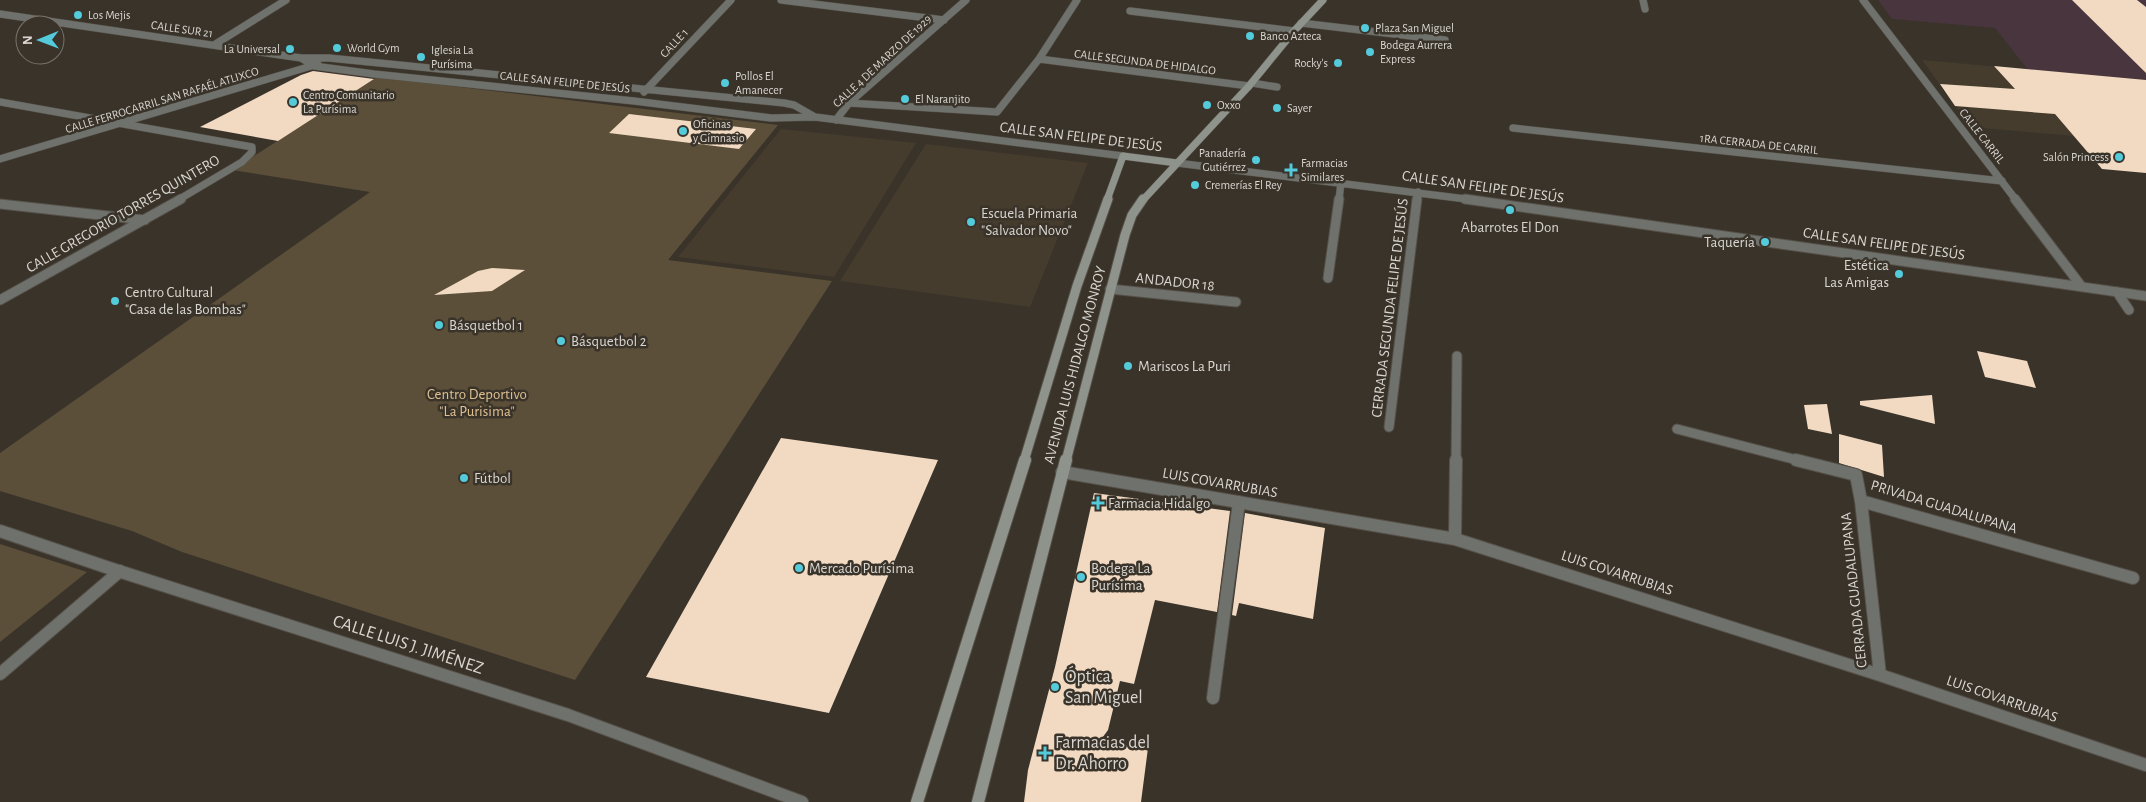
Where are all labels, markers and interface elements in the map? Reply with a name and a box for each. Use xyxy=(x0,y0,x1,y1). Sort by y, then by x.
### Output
marker: Los Mejis xyxy=(72,9,84,21)
place label: Los Mejis xyxy=(88,9,130,22)
street label: CALLE 4 DE MARZO DE 1929 xyxy=(831,12,934,110)
north arrow xyxy=(15,15,65,65)
street label: CALLE SUR 21 xyxy=(150,19,214,39)
marker: Plaza San Miguel xyxy=(1359,22,1371,34)
place label: Plaza San Miguel xyxy=(1375,22,1454,34)
street label: CALLE 1 xyxy=(658,26,690,60)
marker: Banco Azteca xyxy=(1244,30,1256,42)
place label: Banco Azteca xyxy=(1260,30,1322,42)
text: N xyxy=(21,35,35,45)
place label: Bodega Aurrera Express xyxy=(1380,39,1453,65)
marker: World Gym xyxy=(331,42,343,54)
place label: World Gym xyxy=(347,42,400,55)
place label: La Universal xyxy=(224,43,280,55)
marker: La Universal xyxy=(284,43,296,55)
place label: Iglesia La Purísima xyxy=(431,44,474,70)
marker: Bodega Aurrera Express xyxy=(1364,46,1376,58)
street label: CALLE SEGUNDA DE HIDALGO xyxy=(1074,47,1217,77)
marker: Iglesia La Purísima xyxy=(415,51,427,63)
place label: Rocky's xyxy=(1294,57,1328,70)
marker: Rocky's xyxy=(1332,57,1344,69)
street label: CALLE FERROCARRIL SAN RAFAÉL ATLIXCO xyxy=(64,64,260,135)
street label: CALLE SAN FELIPE DE JESÚS xyxy=(499,68,631,95)
place label: Pollos El Amanecer xyxy=(735,70,783,96)
marker: Pollos El Amanecer xyxy=(719,77,731,89)
place label: Centro Comunitario La Purísima xyxy=(303,89,395,115)
marker: El Naranjito xyxy=(899,93,911,105)
place label: El Naranjito xyxy=(915,93,970,106)
marker: Centro Comunitario La Purísima xyxy=(287,96,299,108)
marker: Oxxo xyxy=(1201,99,1213,111)
place label: Oxxo xyxy=(1217,99,1241,111)
marker: Sayer xyxy=(1271,102,1283,114)
place label: Sayer xyxy=(1287,102,1312,115)
street label: CALLE CARRIL xyxy=(1957,106,2007,166)
place label: Oficinas y Gimnasio xyxy=(692,118,745,145)
street label: CALLE SAN FELIPE DE JESÚS xyxy=(999,118,1163,154)
marker: Oficinas y Gimnasio xyxy=(677,125,689,137)
street label: 1RA CERRADA DE CARRIL xyxy=(1699,132,1819,156)
place label: Panadería Gutiérrez xyxy=(1199,147,1246,173)
place label: Salón Princess xyxy=(2043,151,2109,163)
marker: Salón Princess xyxy=(2113,151,2125,163)
street label: CALLE GREGORIO TORRES QUINTERO xyxy=(24,152,222,276)
marker: Panadería Gutiérrez xyxy=(1250,154,1262,166)
place label: Farmacias Similares xyxy=(1301,157,1348,183)
marker: Farmacias Similares xyxy=(1285,164,1297,176)
street label: CALLE SAN FELIPE DE JESÚS xyxy=(1401,166,1565,206)
marker: Cremerías El Rey xyxy=(1189,179,1201,191)
place label: Cremerías El Rey xyxy=(1205,179,1282,192)
street label: CERRADA SEGUNDA FELIPE DE JESÚS xyxy=(1367,197,1411,418)
marker: Abarrotes El Don xyxy=(1504,204,1516,216)
place label: Escuela Primaria "Salvador Novo" xyxy=(981,206,1078,238)
marker: Escuela Primaria "Salvador Novo" xyxy=(965,216,977,228)
place label: Abarrotes El Don xyxy=(1461,220,1559,235)
street label: CALLE SAN FELIPE DE JESÚS xyxy=(1802,223,1966,263)
place label: Taquería xyxy=(1704,235,1755,250)
marker: Taquería xyxy=(1759,236,1771,248)
place label: Estética Las Amigas xyxy=(1824,258,1889,290)
street label: AVENIDA LUIS HIDALGO MONROY xyxy=(1041,264,1109,465)
marker: Estética Las Amigas xyxy=(1893,268,1905,280)
street label: ANDADOR 18 xyxy=(1135,270,1215,294)
place label: Centro Cultural "Casa de las Bombas" xyxy=(125,285,246,317)
marker: Centro Cultural "Casa de las Bombas" xyxy=(109,295,121,307)
place label: Básquetbol 1 xyxy=(449,318,523,333)
marker: Básquetbol 1 xyxy=(433,319,445,331)
place label: Básquetbol 2 xyxy=(571,334,647,349)
marker: Básquetbol 2 xyxy=(555,335,567,347)
place label: Mariscos La Puri xyxy=(1138,359,1231,374)
marker: Mariscos La Puri xyxy=(1122,360,1134,372)
park label: Centro Deportivo "La Purisima" xyxy=(427,387,527,419)
street label: LUIS COVARRUBIAS xyxy=(1161,465,1279,501)
place label: Fútbol xyxy=(474,471,511,486)
marker: Fútbol xyxy=(458,472,470,484)
street label: PRIVADA GUADALUPANA xyxy=(1869,478,2019,537)
place label: Farmacia Hidalgo xyxy=(1108,496,1210,511)
marker: Farmacia Hidalgo xyxy=(1092,497,1104,509)
street label: CERRADA GUADALUPANA xyxy=(1838,511,1870,668)
street label: LUIS COVARRUBIAS xyxy=(1559,548,1675,598)
place label: Mercado Purísima xyxy=(809,561,914,576)
place label: Bodega La Purísima xyxy=(1091,561,1151,593)
marker: Mercado Purísima xyxy=(793,562,805,574)
marker: Bodega La Purísima xyxy=(1075,571,1087,583)
street label: CALLE LUIS J. JIMÉNEZ xyxy=(330,609,487,678)
place label: Óptica San Miguel xyxy=(1065,665,1143,707)
street label: LUIS COVARRUBIAS xyxy=(1944,673,2060,725)
marker: Óptica San Miguel xyxy=(1049,681,1061,693)
place label: Farmacias del Dr. Ahorro xyxy=(1055,734,1150,773)
marker: Farmacias del Dr. Ahorro xyxy=(1039,747,1051,759)

